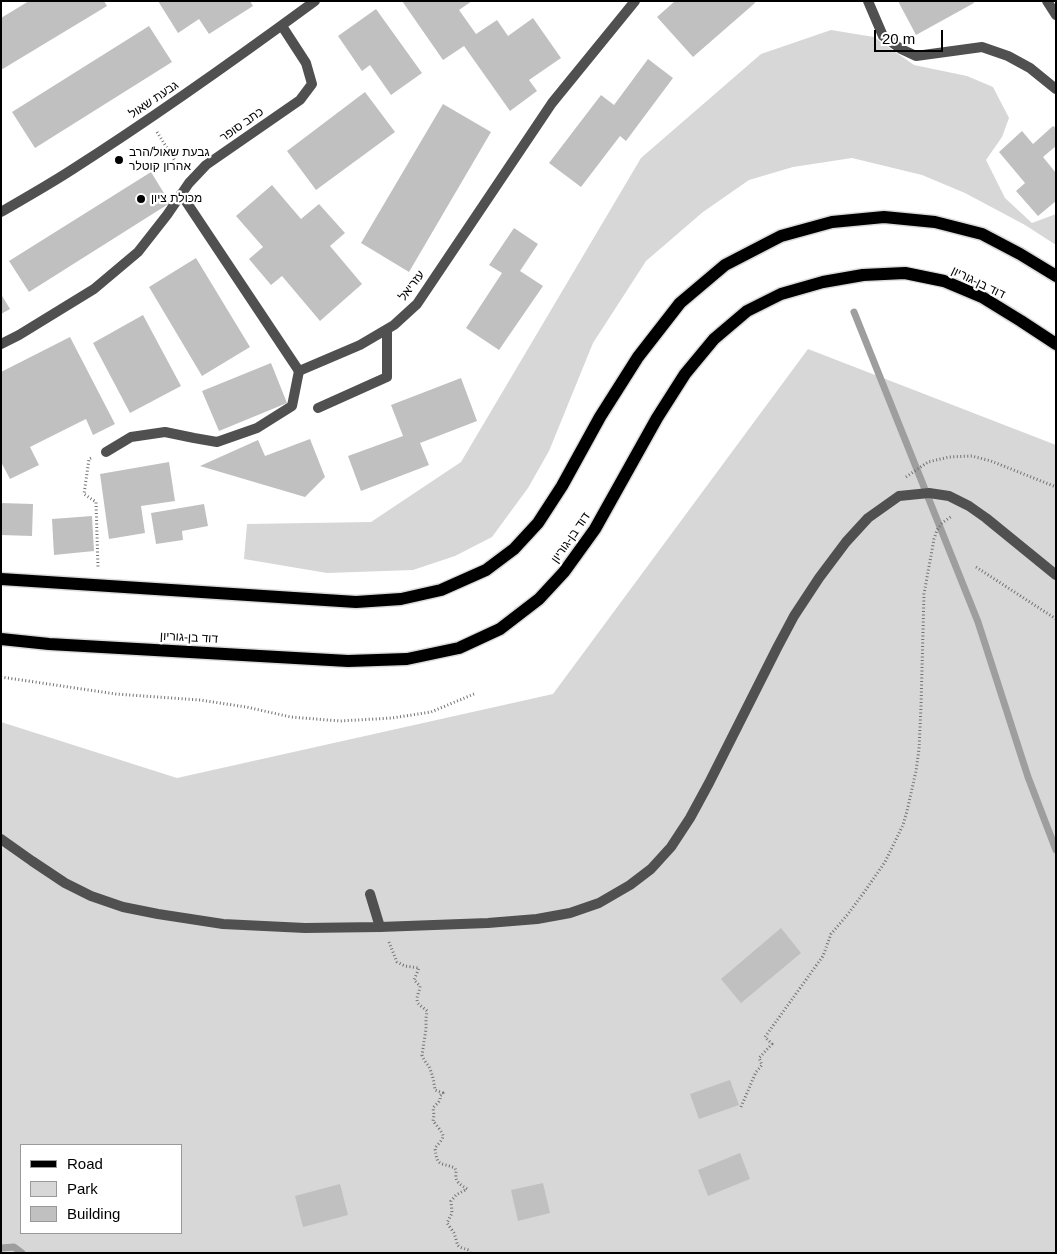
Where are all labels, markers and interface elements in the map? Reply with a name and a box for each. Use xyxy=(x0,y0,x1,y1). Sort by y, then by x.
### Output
scale bar xyxy=(877,20,946,52)
text: 20 m xyxy=(882,30,915,47)
street label: גבעת שאול xyxy=(127,78,181,122)
street label: כתב סופר xyxy=(217,105,267,145)
place label: גבעת שאול/הרב אהרון קוטלר xyxy=(129,146,210,174)
marker: גבעת שאול/הרב אהרון קוטלר xyxy=(113,154,125,166)
place label: מכולת ציון xyxy=(151,192,202,206)
marker: מכולת ציון xyxy=(135,193,147,205)
street label: דוד בן-גוריון xyxy=(949,264,1007,302)
street label: עזריאל xyxy=(396,268,428,304)
street label: דוד בן-גוריון xyxy=(548,510,594,566)
street label: דוד בן-גוריון xyxy=(160,629,218,647)
legend xyxy=(20,1144,182,1234)
text: Road xyxy=(67,1155,103,1172)
text: Park xyxy=(67,1180,98,1197)
text: Building xyxy=(67,1205,120,1222)

